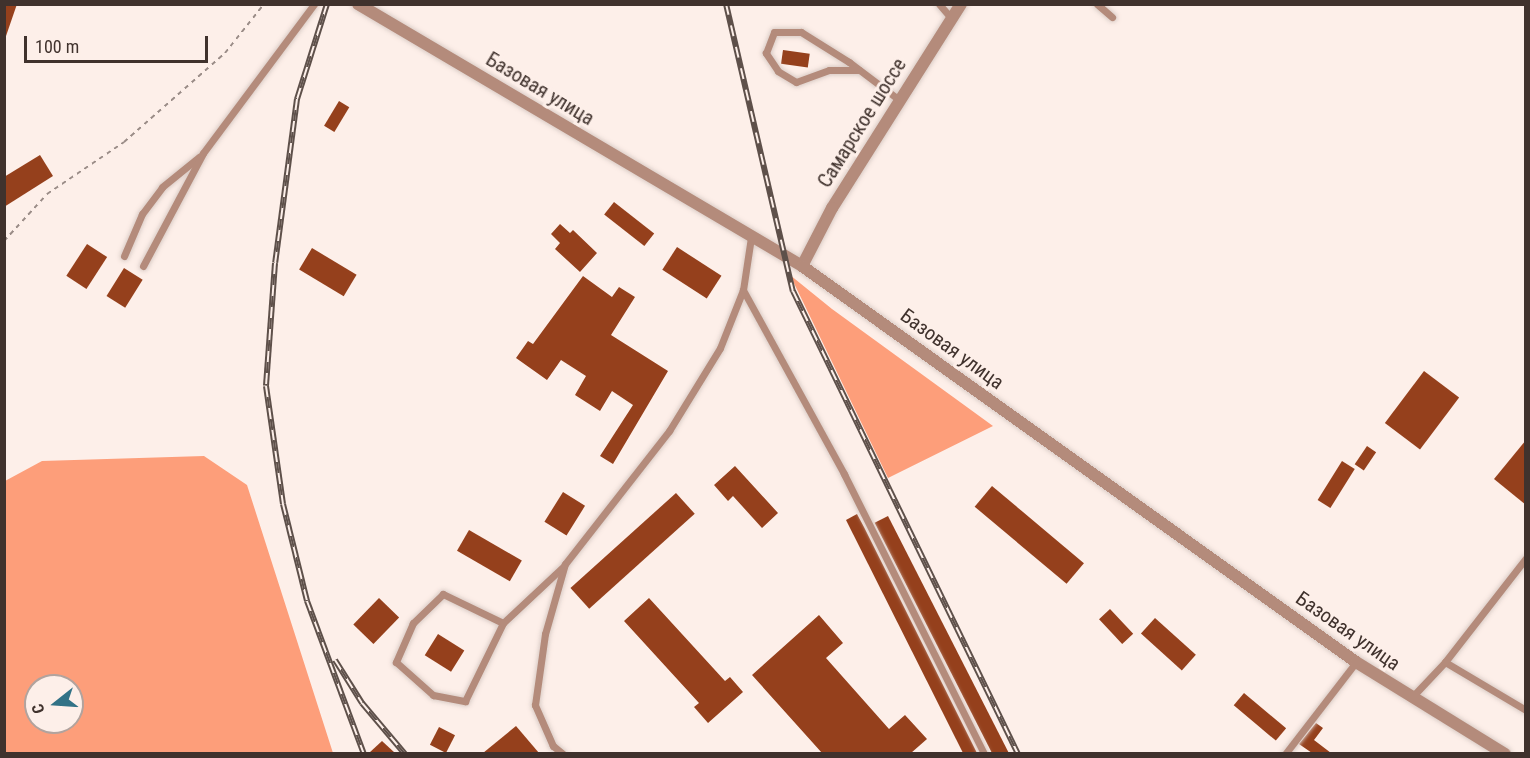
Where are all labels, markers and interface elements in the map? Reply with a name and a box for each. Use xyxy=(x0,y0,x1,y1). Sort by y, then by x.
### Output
scale bar xyxy=(27,24,212,62)
text: 100 m xyxy=(35,36,79,57)
street label: Базовая улица xyxy=(482,47,598,131)
street label: Самарское шоссе xyxy=(813,54,911,192)
street label: Базовая улица xyxy=(896,303,1008,395)
street label: Базовая улица xyxy=(1291,586,1405,676)
north arrow xyxy=(24,674,84,734)
text: С xyxy=(28,702,49,716)

